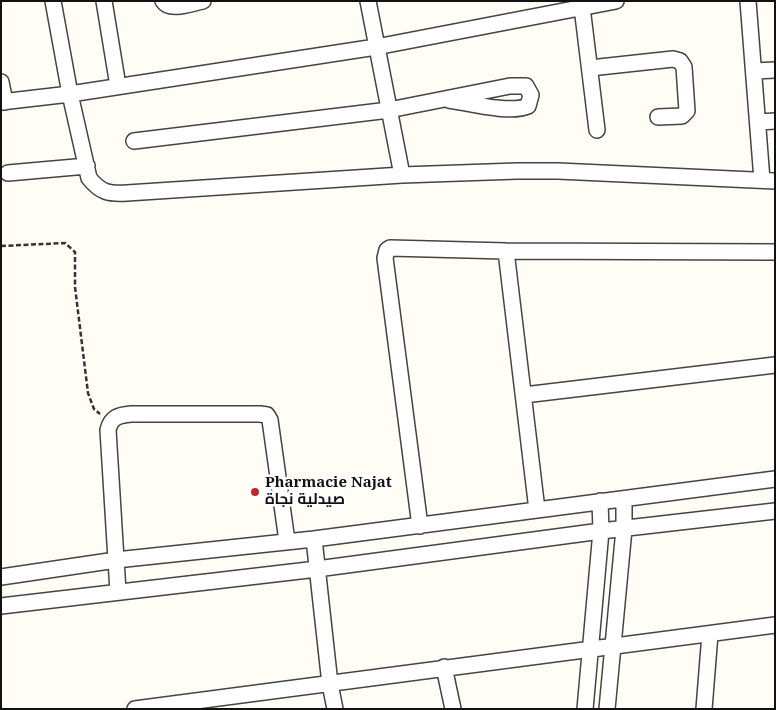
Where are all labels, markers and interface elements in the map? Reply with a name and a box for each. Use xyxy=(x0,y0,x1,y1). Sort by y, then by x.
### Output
place label: Pharmacie Najat صيدلية نجاة xyxy=(265,474,392,509)
marker: Pharmacie Najat صيدلية نجاة xyxy=(249,486,261,498)

